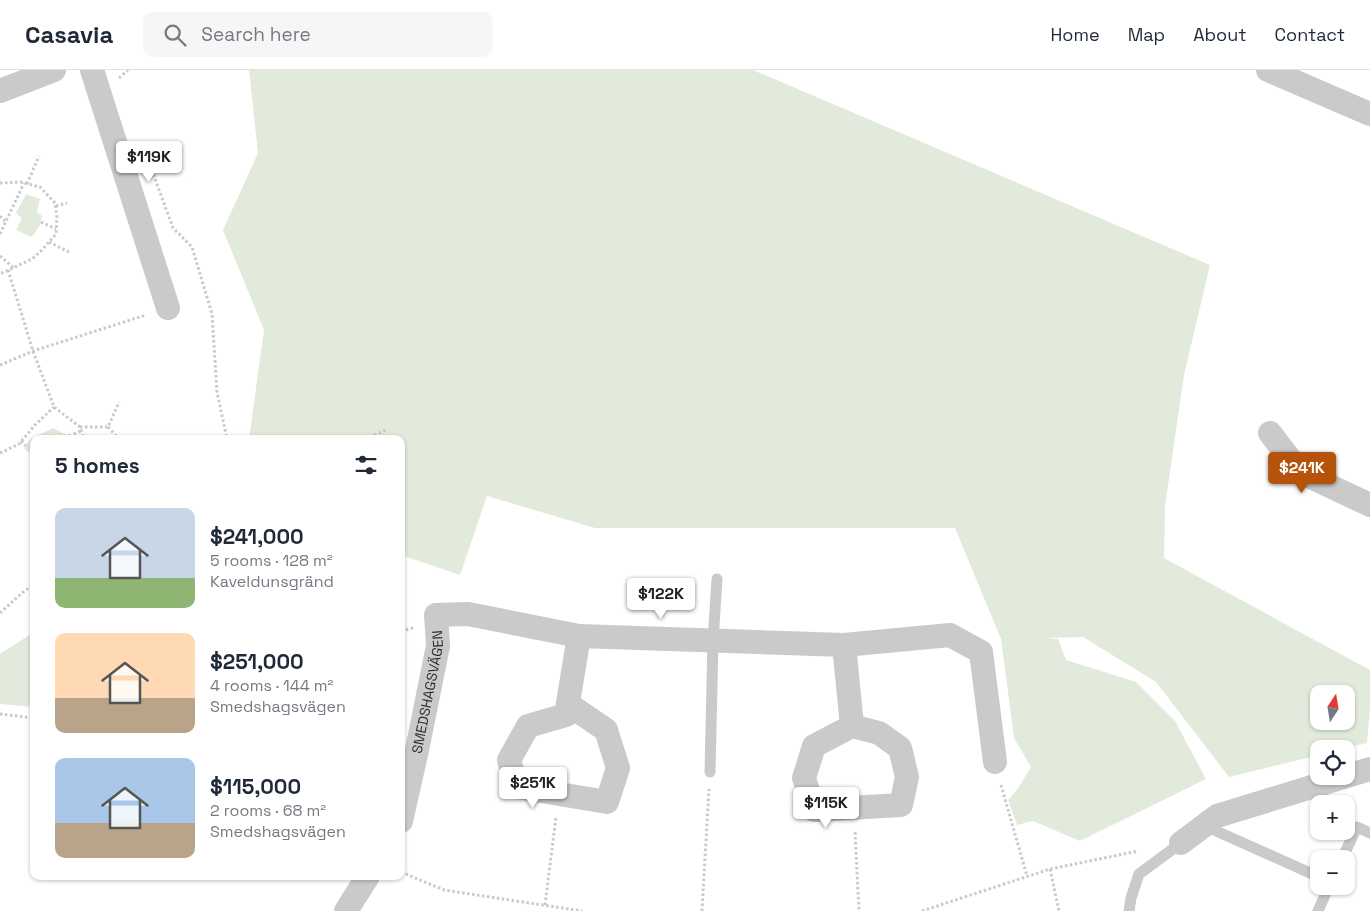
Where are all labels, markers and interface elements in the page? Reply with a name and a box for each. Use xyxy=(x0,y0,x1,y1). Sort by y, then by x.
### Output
search box xyxy=(143,12,493,57)
text: Casavia xyxy=(25,19,113,50)
icon: search xyxy=(161,21,189,49)
text: Search here xyxy=(201,22,311,47)
text: Home xyxy=(1051,23,1100,46)
text: Map xyxy=(1128,23,1165,46)
text: About xyxy=(1193,23,1247,46)
text: Contact xyxy=(1275,23,1345,46)
pin: $119K xyxy=(114,140,184,183)
text: $119K xyxy=(127,146,171,167)
icon: filters xyxy=(352,451,380,479)
text: 5 homes xyxy=(55,452,140,479)
pin: $241K xyxy=(1267,452,1337,494)
text: $241K xyxy=(1279,457,1325,478)
text: $241,000 xyxy=(210,523,304,550)
icon: home xyxy=(95,528,155,588)
text: 5 rooms · 128 m² xyxy=(210,550,333,571)
text: Kaveldunsgränd xyxy=(210,571,334,592)
pin: $122K xyxy=(626,578,696,620)
text: $122K xyxy=(638,583,684,604)
street label: SMEDSHAGSVÄGEN xyxy=(408,630,447,755)
text: $251,000 xyxy=(210,648,304,675)
icon: home xyxy=(95,653,155,713)
text: 4 rooms · 144 m² xyxy=(210,675,333,696)
north arrow xyxy=(1310,685,1355,730)
map controls xyxy=(1310,685,1355,895)
text: Smedshagsvägen xyxy=(210,696,346,717)
button: locate xyxy=(1310,740,1355,785)
pin: $251K xyxy=(498,766,568,809)
text: $251K xyxy=(510,772,556,793)
text: $115,000 xyxy=(210,773,301,800)
icon: home xyxy=(95,778,155,838)
pin: $115K xyxy=(791,786,861,829)
text: $115K xyxy=(804,792,848,813)
button: + xyxy=(1310,795,1355,840)
text: 2 rooms · 68 m² xyxy=(210,800,326,821)
text: Smedshagsvägen xyxy=(210,821,346,842)
button: − xyxy=(1310,850,1355,895)

